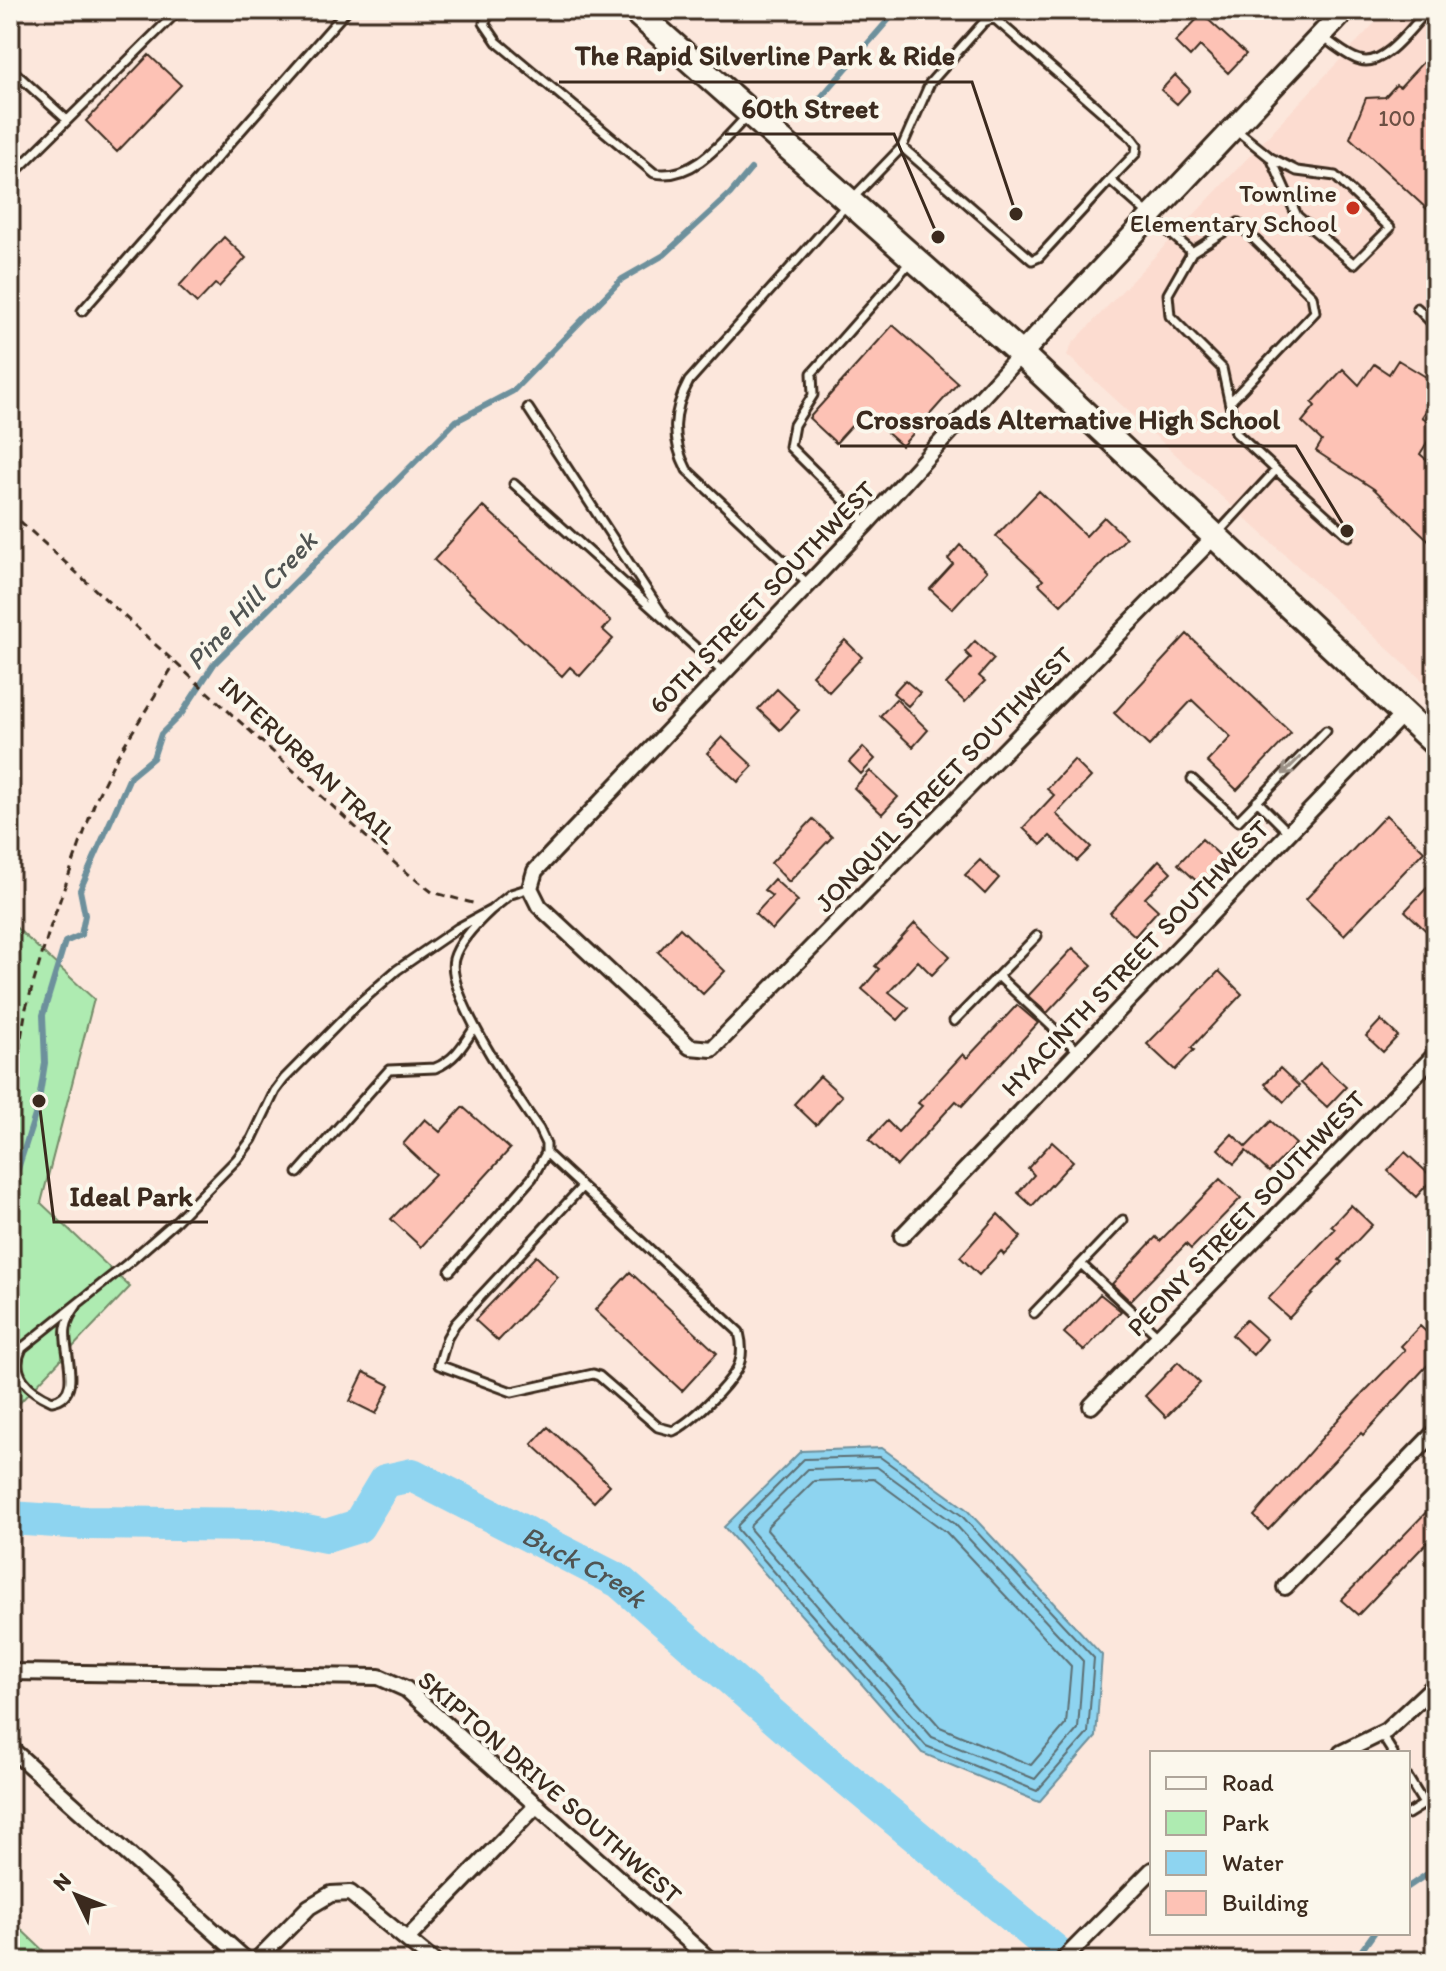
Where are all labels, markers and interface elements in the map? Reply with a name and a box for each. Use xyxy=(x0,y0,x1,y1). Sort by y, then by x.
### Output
callout: The Rapid Silverline Park & Ride xyxy=(559,30,972,82)
text: The Rapid Silverline Park & Ride xyxy=(574,38,955,72)
callout: 60th Street xyxy=(725,82,894,134)
text: 60th Street xyxy=(741,91,879,125)
house number: 100 xyxy=(1378,105,1416,132)
place label: Townline Elementary School xyxy=(1130,177,1337,239)
marker: Townline Elementary School xyxy=(1344,199,1362,217)
callout: Crossroads Alternative High School xyxy=(840,394,1296,446)
text: Crossroads Alternative High School xyxy=(856,402,1280,436)
street label: 60TH STREET SOUTHWEST xyxy=(642,473,882,720)
water label: Pine Hill Creek xyxy=(178,522,325,676)
street label: JONQUIL STREET SOUTHWEST xyxy=(808,639,1080,919)
street label: INTERURBAN TRAIL xyxy=(212,669,404,851)
one-way arrow xyxy=(1282,756,1301,775)
street label: HYACINTH STREET SOUTHWEST xyxy=(994,813,1276,1103)
street label: PEONY STREET SOUTHWEST xyxy=(1120,1083,1372,1343)
callout: Ideal Park xyxy=(54,1170,208,1222)
text: Ideal Park xyxy=(69,1179,193,1213)
water label: Buck Creek xyxy=(517,1517,655,1615)
street label: SKIPTON DRIVE SOUTHWEST xyxy=(411,1664,689,1911)
legend xyxy=(1150,1751,1410,1935)
text: Road xyxy=(1222,1768,1274,1797)
text: Park xyxy=(1222,1808,1269,1837)
text: Water xyxy=(1222,1848,1284,1877)
north arrow xyxy=(36,1855,116,1935)
text: N xyxy=(47,1867,77,1896)
text: Building xyxy=(1222,1888,1309,1917)

